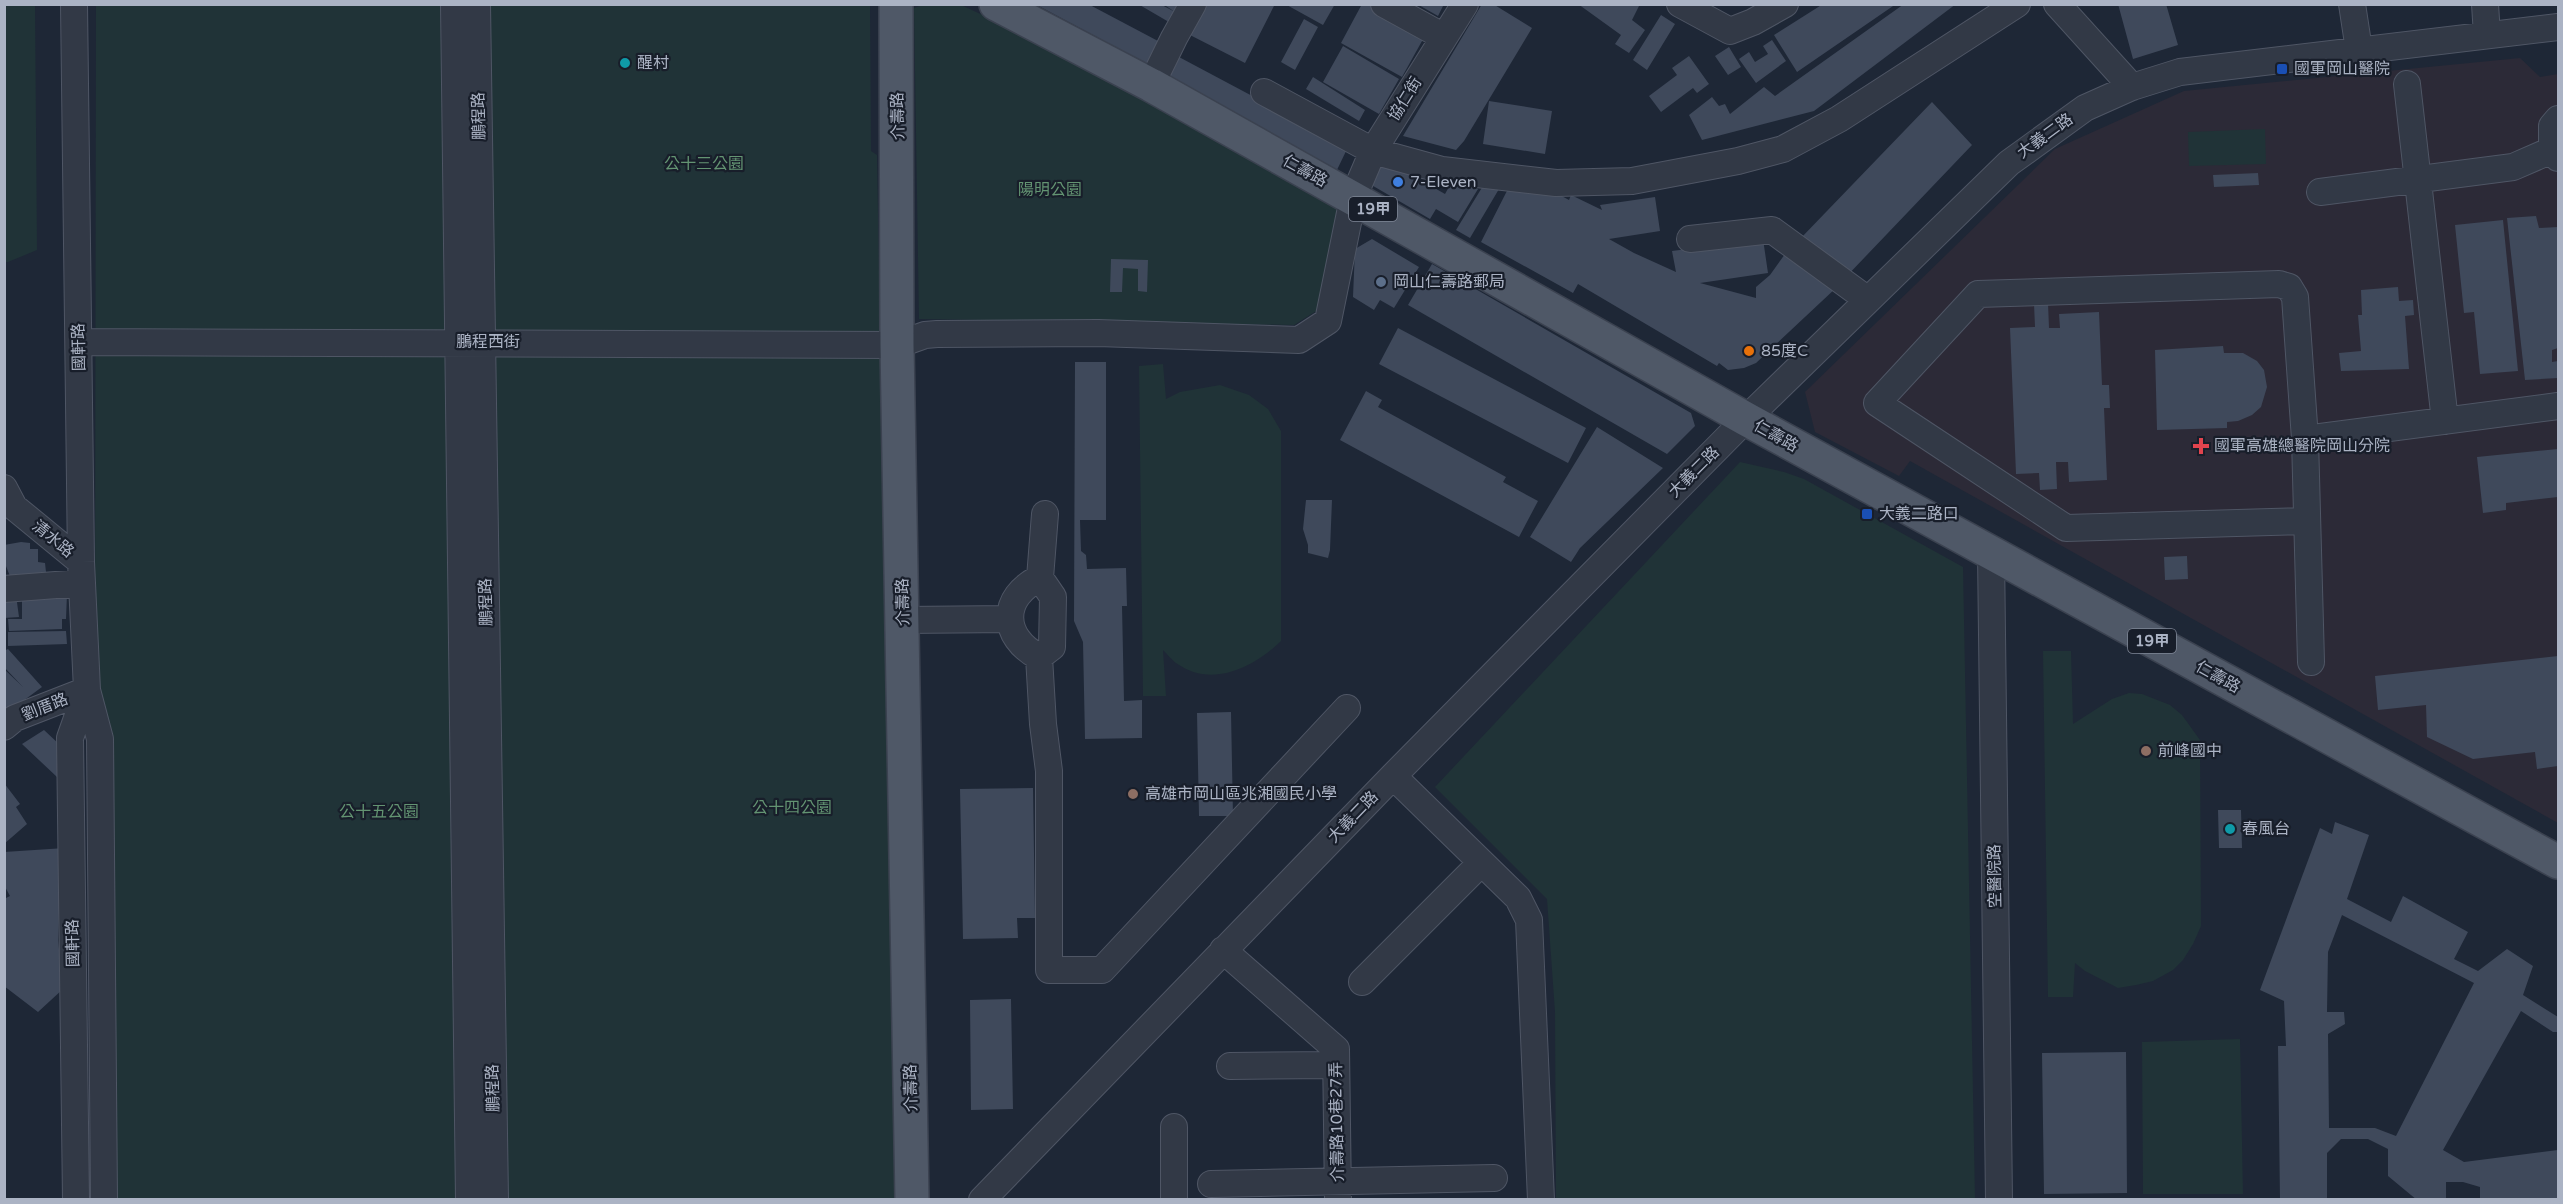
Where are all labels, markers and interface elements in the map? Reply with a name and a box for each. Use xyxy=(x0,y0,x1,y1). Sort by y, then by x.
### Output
place label: 醒村 xyxy=(637,53,669,73)
marker: 醒村 xyxy=(618,56,632,70)
place label: 國軍岡山醫院 xyxy=(2294,59,2390,79)
marker: 國軍岡山醫院 xyxy=(2275,62,2289,76)
street label: 協仁街 xyxy=(1384,73,1426,125)
street label: 鵬程路 xyxy=(469,92,489,140)
street label: 介壽路 xyxy=(888,92,908,140)
street label: 大義二路 xyxy=(2013,109,2077,163)
street label: 仁壽路 xyxy=(1279,151,1331,191)
park label: 公十三公園 xyxy=(664,154,744,174)
place label: 7-Eleven xyxy=(1410,172,1477,192)
marker: 7-Eleven xyxy=(1391,175,1405,189)
park label: 陽明公園 xyxy=(1018,180,1082,200)
road number: 19甲 xyxy=(1349,197,1397,221)
place label: 岡山仁壽路郵局 xyxy=(1393,272,1505,292)
marker: 岡山仁壽路郵局 xyxy=(1374,275,1388,289)
street label: 國軒路 xyxy=(69,323,89,371)
street label: 鵬程西街 xyxy=(456,332,520,352)
place label: 85度C xyxy=(1761,341,1808,361)
marker: 85度C xyxy=(1742,344,1756,358)
street label: 仁壽路 xyxy=(1750,416,1802,456)
place label: 國軍高雄總醫院岡山分院 xyxy=(2214,436,2390,456)
marker: 國軍高雄總醫院岡山分院 xyxy=(2192,437,2210,455)
street label: 大義二路 xyxy=(1664,442,1724,502)
place label: 大義二路口 xyxy=(1879,504,1959,524)
marker: 大義二路口 xyxy=(1860,507,1874,521)
street label: 清水路 xyxy=(28,516,78,562)
street label: 鵬程路 xyxy=(476,578,496,626)
street label: 介壽路 xyxy=(893,578,913,626)
road number: 19甲 xyxy=(2128,629,2176,653)
street label: 仁壽路 xyxy=(2192,657,2244,697)
street label: 劉厝路 xyxy=(19,689,71,725)
place label: 前峰國中 xyxy=(2158,741,2222,761)
marker: 前峰國中 xyxy=(2139,744,2153,758)
place label: 高雄市岡山區兆湘國民小學 xyxy=(1145,784,1337,804)
marker: 高雄市岡山區兆湘國民小學 xyxy=(1126,787,1140,801)
street label: 大義二路 xyxy=(1324,787,1382,847)
park label: 公十四公園 xyxy=(752,798,832,818)
park label: 公十五公園 xyxy=(339,802,419,822)
place label: 春風台 xyxy=(2242,819,2290,839)
marker: 春風台 xyxy=(2223,822,2237,836)
street label: 空醫院路 xyxy=(1984,844,2006,908)
street label: 國軒路 xyxy=(63,919,83,967)
street label: 介壽路10巷27弄 xyxy=(1326,1062,1348,1182)
street label: 鵬程路 xyxy=(483,1064,503,1112)
street label: 介壽路 xyxy=(901,1064,921,1112)

